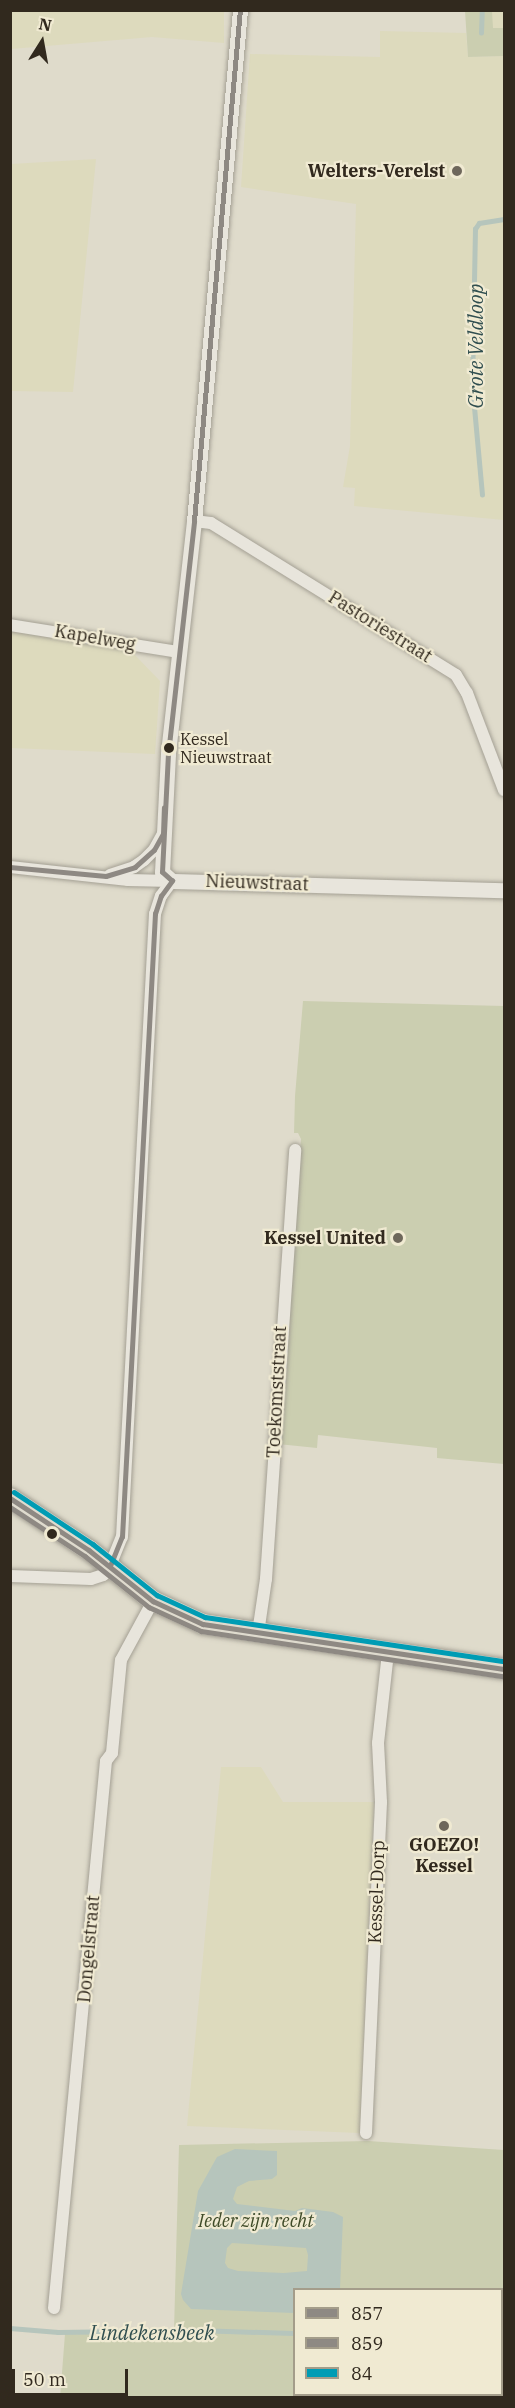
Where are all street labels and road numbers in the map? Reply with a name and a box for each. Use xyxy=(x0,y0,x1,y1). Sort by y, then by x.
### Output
street label: Pastoriestraat xyxy=(324,587,436,667)
street label: Kapelweg xyxy=(53,620,137,656)
street label: Nieuwstraat xyxy=(205,870,309,896)
street label: Toekomststraat xyxy=(263,1325,291,1459)
street label: Kessel-Dorp xyxy=(364,1840,390,1944)
street label: Dongelstraat xyxy=(74,1894,104,2004)

